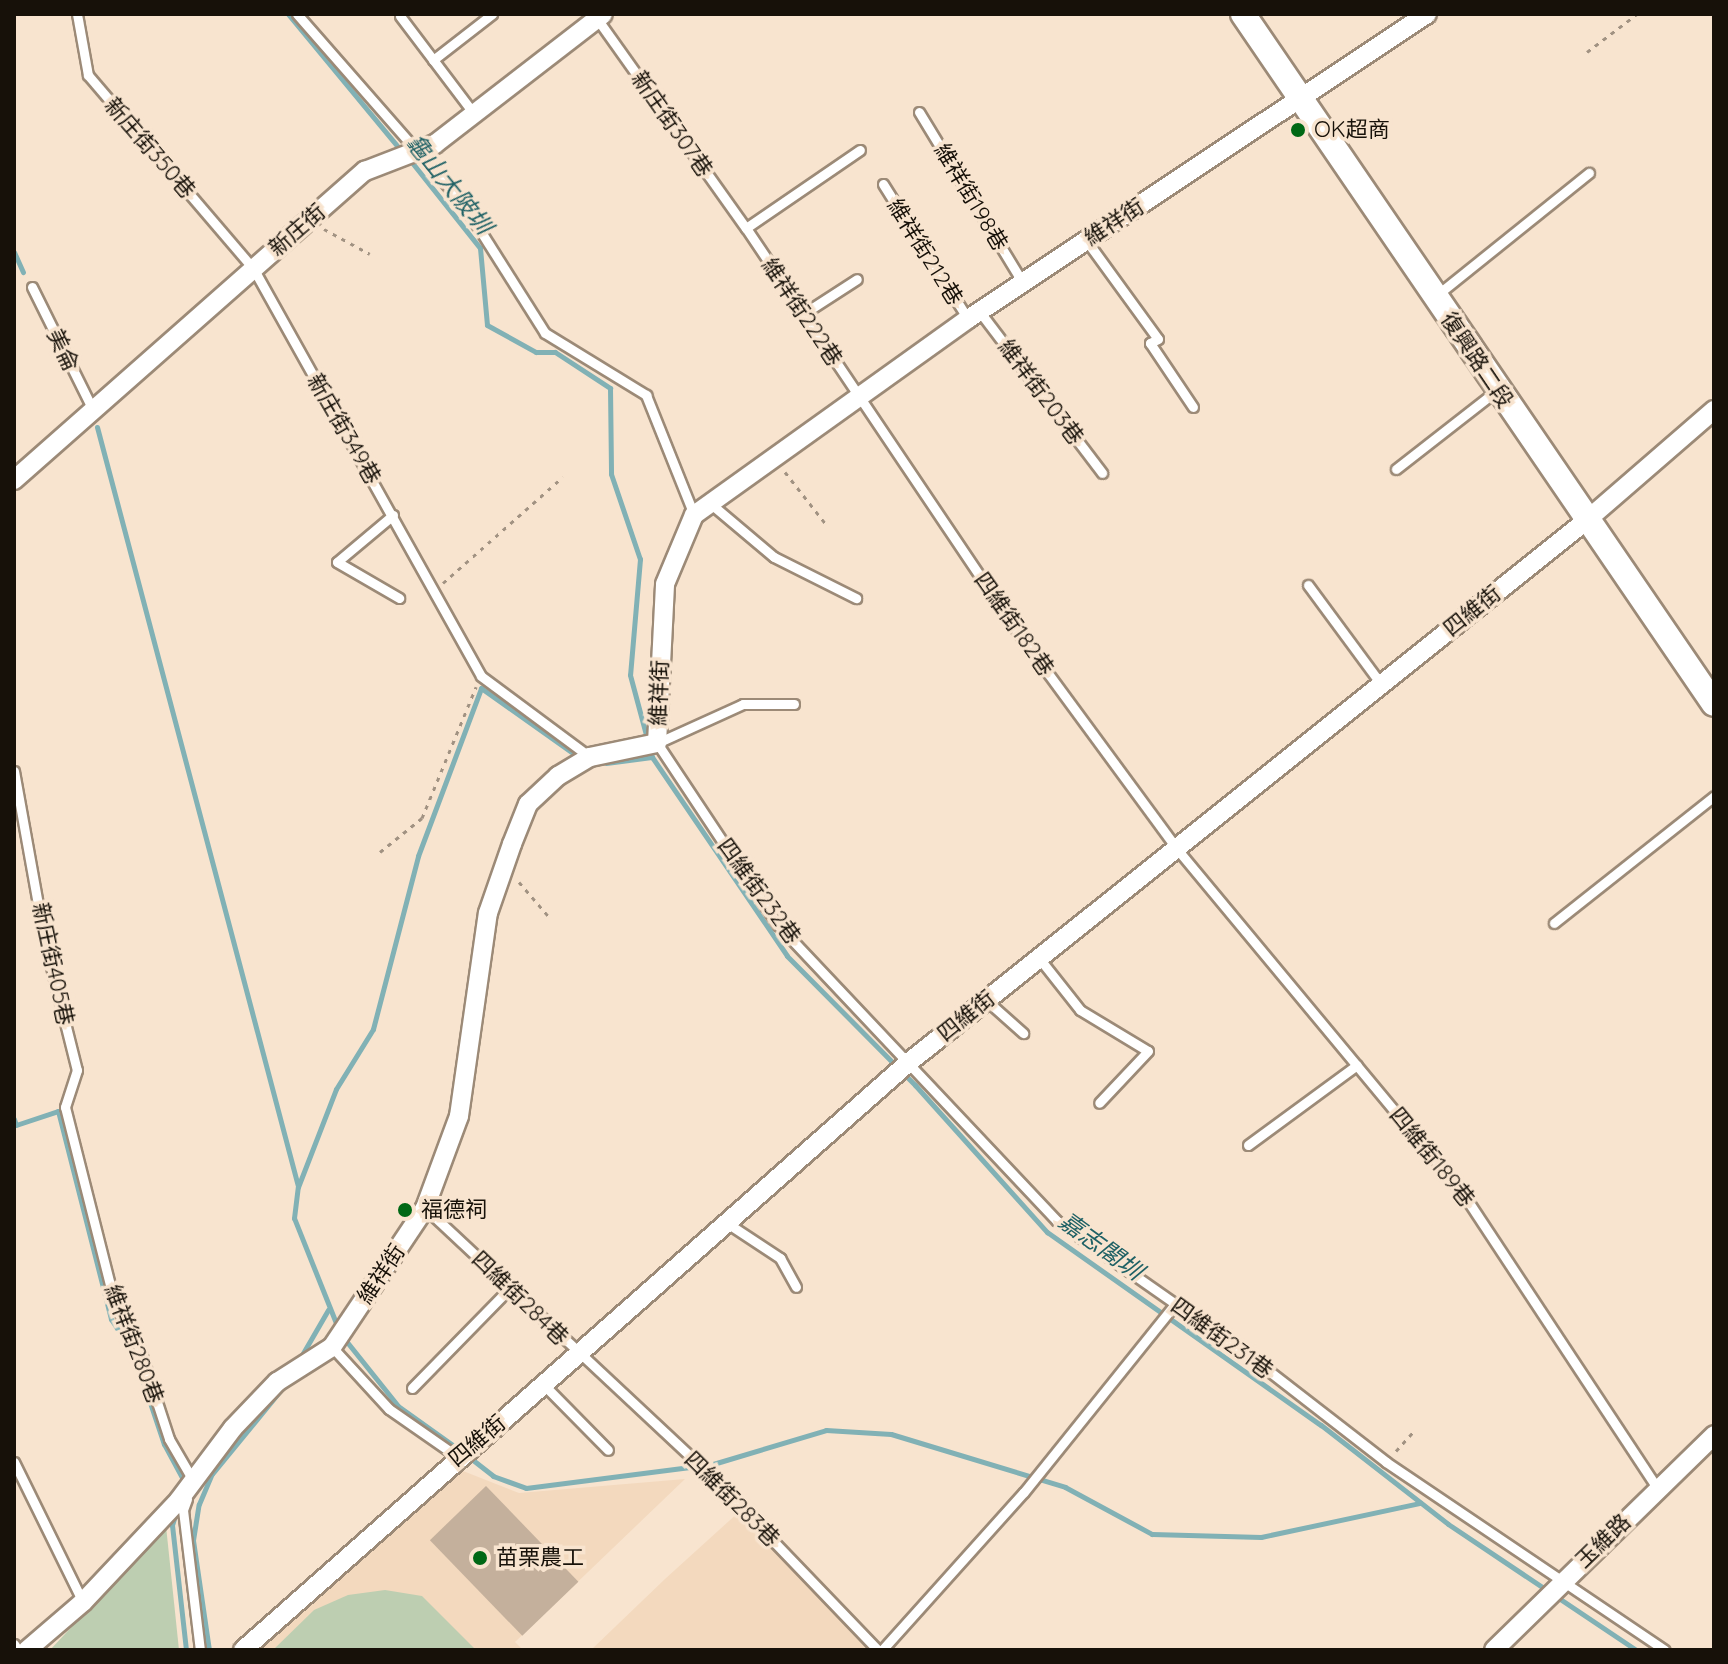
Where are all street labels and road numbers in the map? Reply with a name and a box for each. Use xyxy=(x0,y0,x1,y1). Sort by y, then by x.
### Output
street label: 新庄街307巷 xyxy=(626,66,718,182)
street label: 新庄街350巷 xyxy=(99,92,201,204)
street label: 維祥街198巷 xyxy=(929,139,1013,255)
street label: 維祥街 xyxy=(1079,193,1149,251)
street label: 維祥街212巷 xyxy=(882,194,968,310)
street label: 新庄街 xyxy=(263,198,331,262)
street label: 維祥街222巷 xyxy=(756,253,848,371)
street label: 復興路二段 xyxy=(1435,307,1519,413)
street label: 美侖 xyxy=(41,324,85,376)
street label: 維祥街203巷 xyxy=(993,334,1089,450)
street label: 新庄街349巷 xyxy=(302,369,386,489)
street label: 四維街182巷 xyxy=(969,567,1059,681)
street label: 四維街 xyxy=(1438,580,1506,642)
street label: 維祥街 xyxy=(645,660,673,726)
street label: 四維街232巷 xyxy=(712,833,806,949)
street label: 新庄街405巷 xyxy=(27,900,79,1028)
street label: 四維街 xyxy=(932,985,1000,1047)
street label: 四維街189巷 xyxy=(1384,1102,1480,1212)
street label: 維祥街 xyxy=(352,1239,410,1309)
street label: 四維街284巷 xyxy=(466,1246,574,1350)
street label: 維祥街280巷 xyxy=(99,1281,169,1407)
street label: 四維街231巷 xyxy=(1166,1292,1278,1384)
street label: 四維街 xyxy=(443,1410,511,1472)
street label: 四維街283巷 xyxy=(679,1446,785,1552)
street label: 玉維路 xyxy=(1570,1509,1636,1573)

